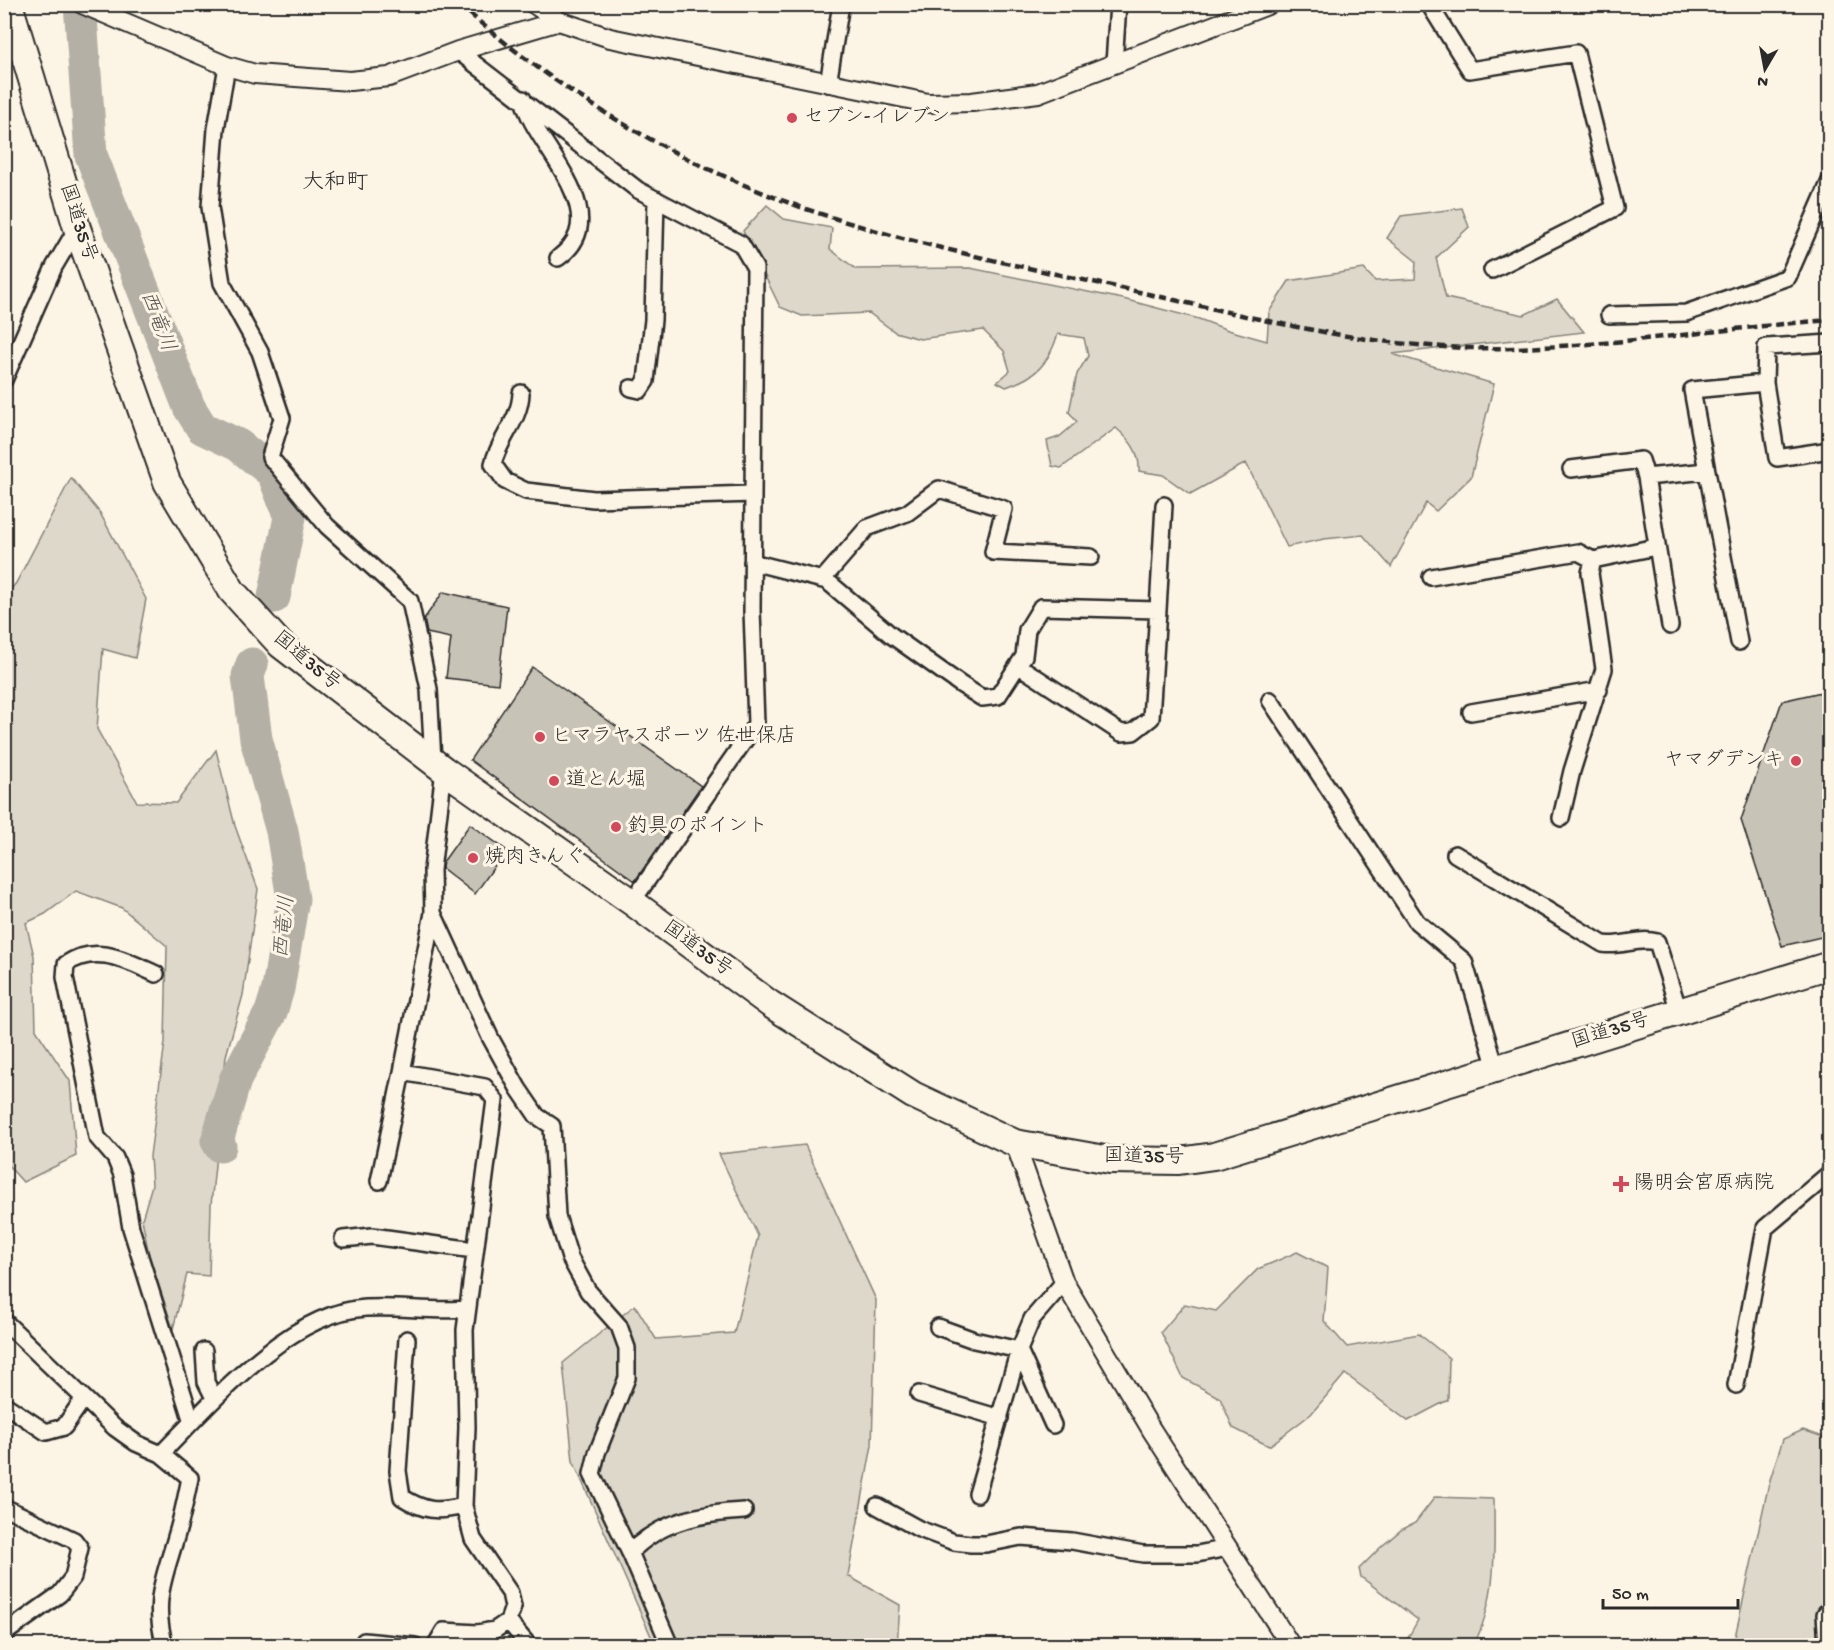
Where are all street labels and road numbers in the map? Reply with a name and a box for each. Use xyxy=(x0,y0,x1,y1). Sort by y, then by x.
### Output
street label: 国道35号 xyxy=(54,181,101,265)
street label: 国道35号 xyxy=(268,626,345,697)
street label: 国道35号 xyxy=(658,916,737,983)
street label: 国道35号 xyxy=(1569,1008,1653,1055)
street label: 国道35号 xyxy=(1103,1145,1185,1170)

